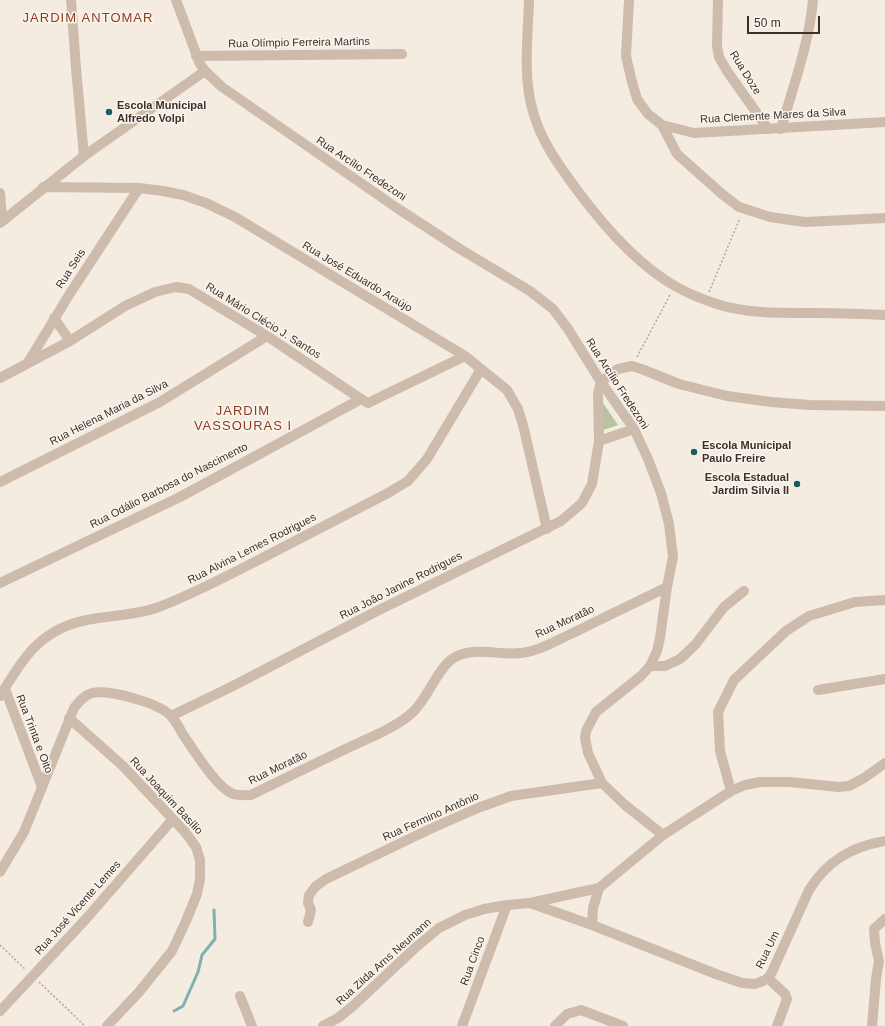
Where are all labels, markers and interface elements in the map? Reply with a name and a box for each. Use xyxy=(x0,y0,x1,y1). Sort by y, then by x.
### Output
scale bar xyxy=(749,8,822,34)
district label: JARDIM ANTOMAR xyxy=(23,10,153,26)
text: 50 m xyxy=(754,16,781,30)
street label: Rua Olímpio Ferreira Martins xyxy=(228,35,370,51)
street label: Rua Doze xyxy=(726,49,764,97)
place label: Escola Municipal Alfredo Volpi xyxy=(117,99,206,125)
street label: Rua Clemente Mares da Silva xyxy=(700,106,846,126)
marker: Escola Municipal Alfredo Volpi xyxy=(104,107,114,117)
street label: Rua Arcílio Fredezoni xyxy=(313,134,409,204)
street label: Rua José Eduardo Araújo xyxy=(300,239,414,315)
street label: Rua Seis xyxy=(53,247,89,291)
street label: Rua Mário Clécio J. Santos xyxy=(203,280,323,362)
street label: Rua Arcílio Fredezoni xyxy=(583,336,651,432)
street label: Rua Helena Maria da Silva xyxy=(48,377,170,449)
district label: JARDIM VASSOURAS I xyxy=(194,403,292,434)
place label: Escola Municipal Paulo Freire xyxy=(702,439,791,465)
street label: Rua Odálio Barbosa do Nascimento xyxy=(88,440,250,532)
marker: Escola Municipal Paulo Freire xyxy=(689,447,699,457)
place label: Escola Estadual Jardim Silvia II xyxy=(705,471,789,497)
marker: Escola Estadual Jardim Silvia II xyxy=(792,479,802,489)
street label: Rua Alvina Lemes Rodrigues xyxy=(186,511,318,587)
street label: Rua João Janine Rodrigues xyxy=(338,549,464,623)
street label: Rua Moratão xyxy=(533,603,597,641)
street label: Rua Trinta e Oito xyxy=(13,693,55,775)
street label: Rua Moratão xyxy=(247,748,309,788)
street label: Rua Joaquim Basílio xyxy=(127,755,205,837)
street label: Rua Fermino Antônio xyxy=(381,790,481,844)
street label: Rua José Vicente Lemes xyxy=(32,858,124,958)
street label: Rua Zilda Arns Neumann xyxy=(334,916,434,1008)
street label: Rua Um xyxy=(753,929,783,971)
street label: Rua Cinco xyxy=(458,935,488,987)

